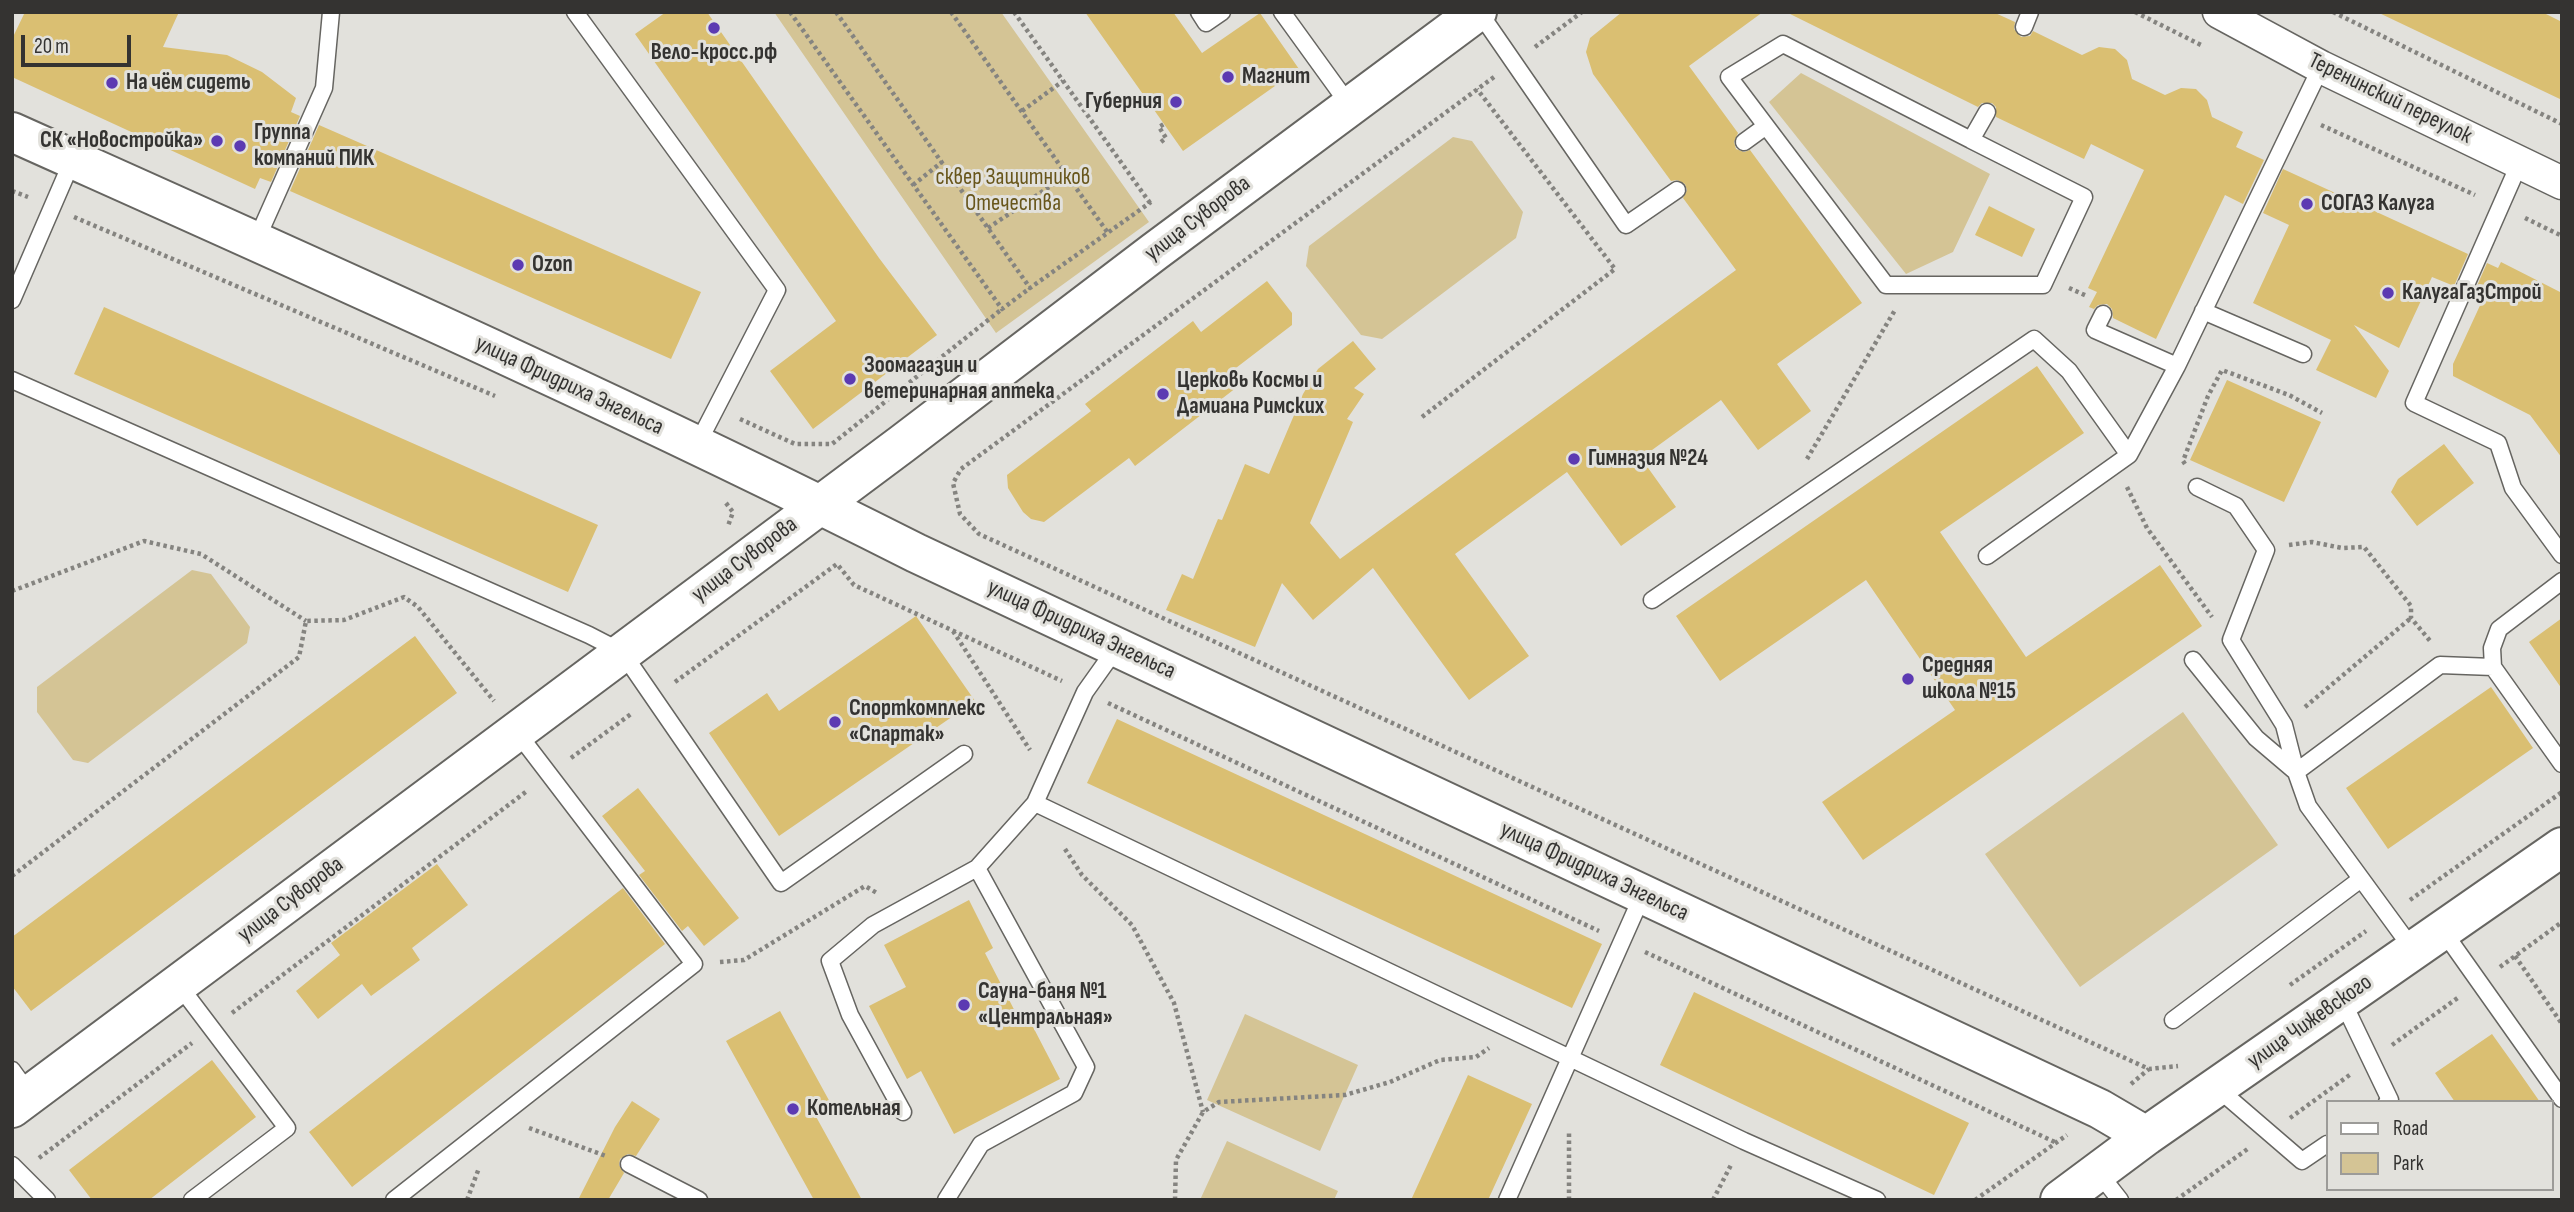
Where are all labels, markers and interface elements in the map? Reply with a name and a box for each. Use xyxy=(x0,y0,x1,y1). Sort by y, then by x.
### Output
marker: Вело-кросс.рф xyxy=(706,20,722,36)
scale bar xyxy=(24,21,135,65)
text: 20 m xyxy=(34,34,69,59)
place label: Вело-кросс.рф xyxy=(651,39,777,67)
street label: Теренинский переулок xyxy=(2304,47,2476,151)
place label: Магнит xyxy=(1242,63,1310,91)
place label: На чём сидеть xyxy=(126,69,251,97)
marker: Магнит xyxy=(1220,69,1236,85)
marker: На чём сидеть xyxy=(104,75,120,91)
place label: Губерния xyxy=(1085,88,1162,116)
marker: Губерния xyxy=(1168,94,1184,110)
place label: Группа компаний ПИК xyxy=(254,119,374,173)
place label: СК «Новостройка» xyxy=(40,127,203,155)
marker: СК «Новостройка» xyxy=(209,133,225,149)
marker: Группа компаний ПИК xyxy=(232,138,248,154)
park label: сквер Защитников Отечества xyxy=(936,164,1090,218)
street label: улица Суворова xyxy=(1140,170,1256,268)
place label: СОГАЗ Калуга xyxy=(2321,190,2435,218)
marker: СОГАЗ Калуга xyxy=(2299,196,2315,212)
place label: Ozon xyxy=(532,251,573,279)
marker: Ozon xyxy=(510,257,526,273)
place label: КалугаГазСтрой xyxy=(2402,279,2542,307)
marker: КалугаГазСтрой xyxy=(2380,285,2396,301)
street label: улица Фридриха Энгельса xyxy=(471,330,667,442)
place label: Зоомагазин и ветеринарная аптека xyxy=(864,352,1055,406)
place label: Церковь Космы и Дамиана Римских xyxy=(1177,367,1324,421)
marker: Зоомагазин и ветеринарная аптека xyxy=(842,371,858,387)
marker: Церковь Космы и Дамиана Римских xyxy=(1155,386,1171,402)
place label: Гимназия №24 xyxy=(1588,445,1708,473)
marker: Гимназия №24 xyxy=(1566,451,1582,467)
street label: улица Суворова xyxy=(687,511,803,609)
street label: улица Фридриха Энгельса xyxy=(983,574,1179,686)
place label: Средняя школа №15 xyxy=(1922,652,2016,706)
marker: Средняя школа №15 xyxy=(1900,671,1916,687)
place label: Спорткомплекс «Спартак» xyxy=(849,695,986,749)
marker: Спорткомплекс «Спартак» xyxy=(827,714,843,730)
street label: улица Фридриха Энгельса xyxy=(1496,816,1692,928)
street label: улица Суворова xyxy=(233,851,349,949)
street label: улица Чижевского xyxy=(2242,969,2378,1075)
place label: Сауна-баня №1 «Центральная» xyxy=(978,978,1113,1032)
marker: Сауна-баня №1 «Центральная» xyxy=(956,997,972,1013)
place label: Котельная xyxy=(807,1095,901,1123)
legend xyxy=(2326,1100,2553,1191)
marker: Котельная xyxy=(785,1101,801,1117)
text: Road xyxy=(2393,1116,2428,1141)
text: Park xyxy=(2393,1151,2424,1176)

